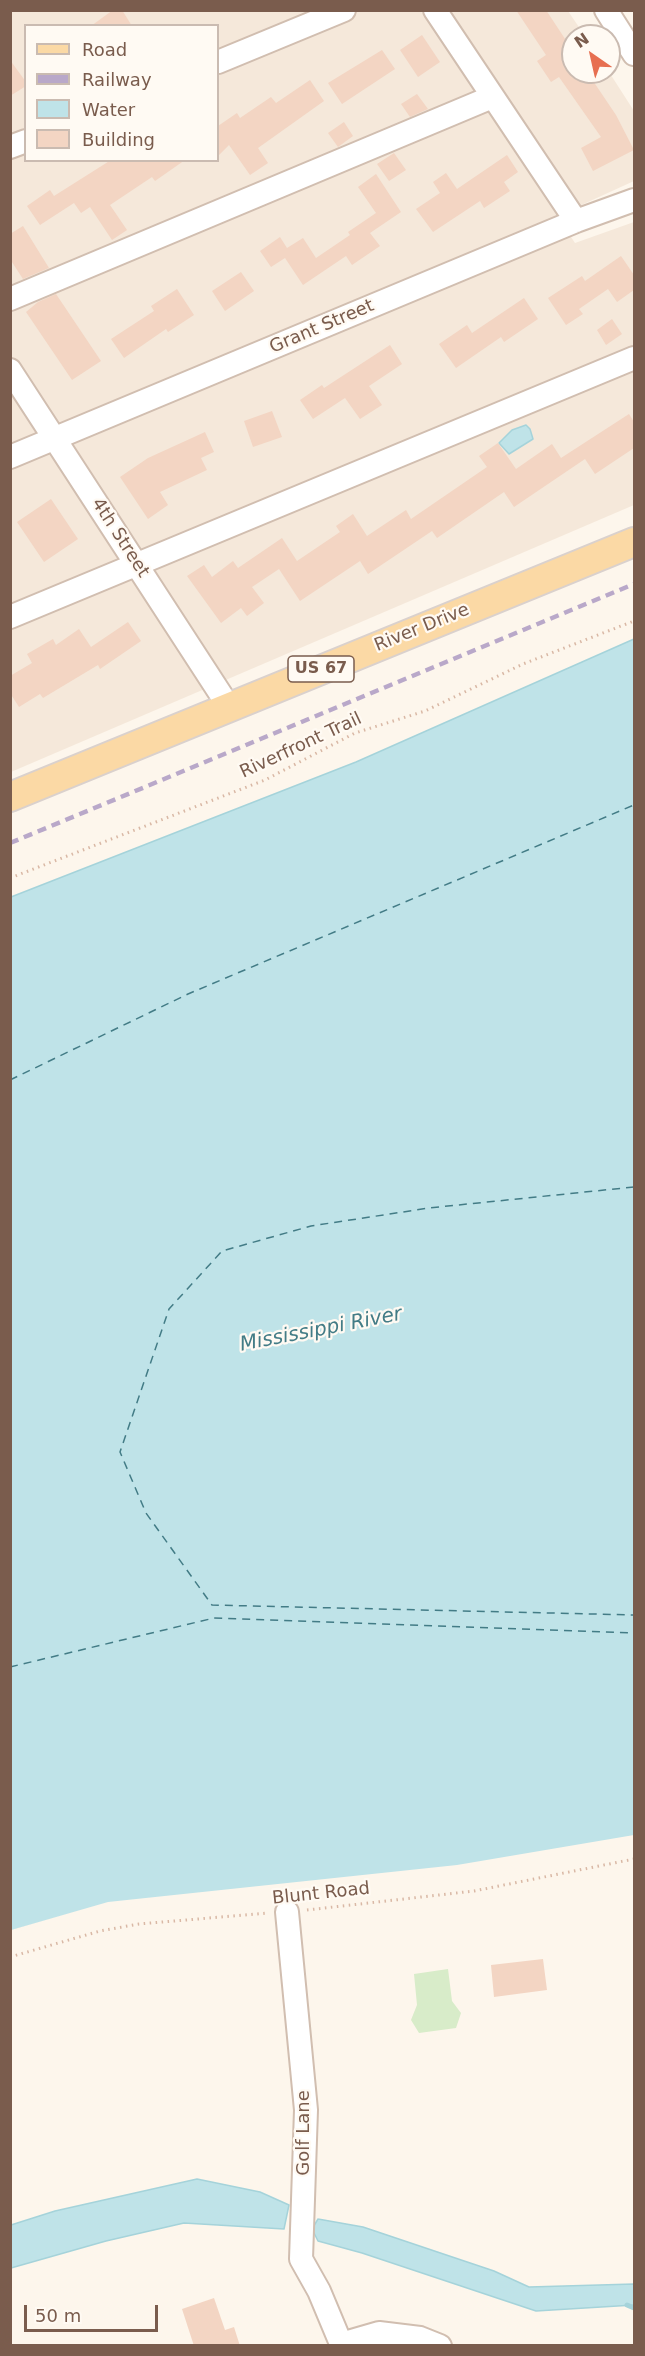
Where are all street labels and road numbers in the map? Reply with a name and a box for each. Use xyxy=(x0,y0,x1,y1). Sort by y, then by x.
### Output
street label: Grant Street xyxy=(267,295,377,359)
street label: 4th Street xyxy=(86,494,154,582)
street label: River Drive xyxy=(371,599,473,657)
road number: US 67 xyxy=(288,656,354,682)
street label: Riverfront Trail xyxy=(237,708,365,784)
street label: Blunt Road xyxy=(271,1878,371,1910)
street label: Golf Lane xyxy=(293,2090,315,2176)

